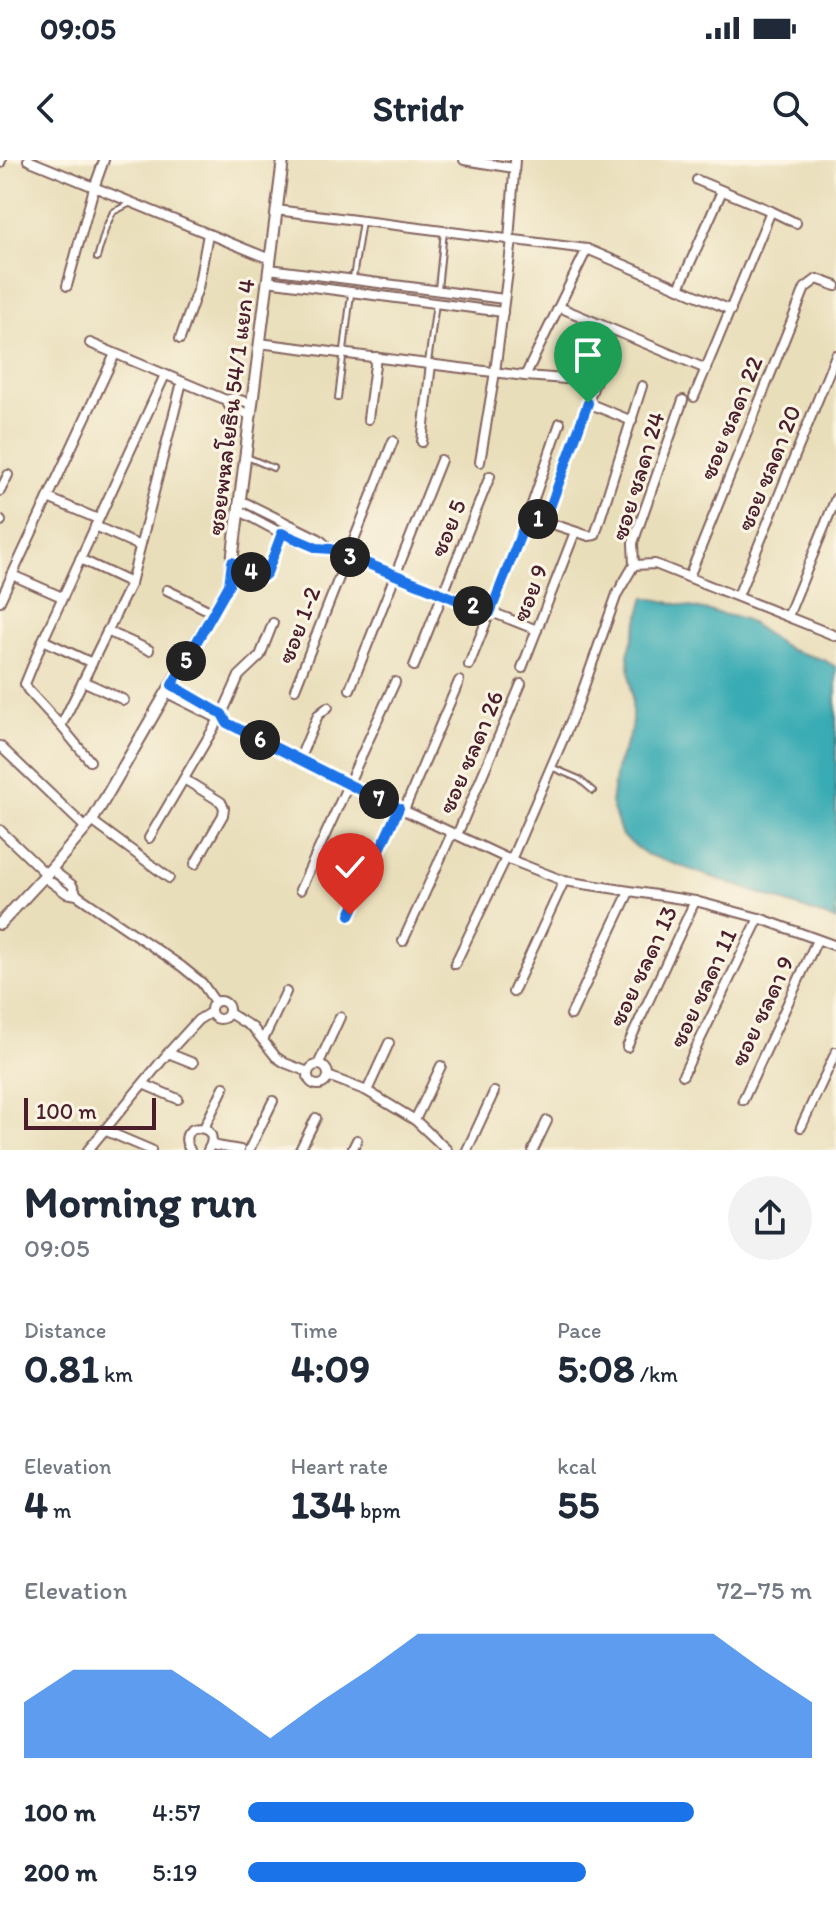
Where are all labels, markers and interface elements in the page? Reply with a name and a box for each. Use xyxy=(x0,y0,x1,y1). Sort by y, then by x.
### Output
text: 09:05 xyxy=(40,10,116,47)
icon: back xyxy=(24,86,68,130)
icon: search xyxy=(768,86,812,130)
text: Stridr xyxy=(373,87,463,130)
street label: ซอยพหลโยธิน 54/1 แยก 4 xyxy=(200,277,261,537)
pin xyxy=(554,321,622,403)
icon: arrive xyxy=(566,333,610,377)
street label: ซอย ชลดา 22 xyxy=(693,351,769,484)
street label: ซอย ชลดา 20 xyxy=(730,401,807,535)
street label: ซอย ชลดา 24 xyxy=(604,408,671,543)
street label: ซอย 5 xyxy=(423,495,472,561)
pin: 1 xyxy=(518,499,558,539)
text: 1 xyxy=(533,505,543,532)
pin: 3 xyxy=(330,537,370,577)
text: 3 xyxy=(344,543,356,570)
pin: 4 xyxy=(231,552,271,592)
text: 4 xyxy=(244,558,258,585)
street label: ซอย 9 xyxy=(505,560,554,626)
street label: ซอย 1-2 xyxy=(271,582,327,667)
pin: 2 xyxy=(453,586,493,626)
text: 2 xyxy=(467,592,479,619)
pin: 5 xyxy=(166,641,206,681)
text: 5 xyxy=(180,647,192,674)
street label: ซอย ชลดา 26 xyxy=(432,686,509,818)
pin: 6 xyxy=(240,720,280,760)
text: 6 xyxy=(254,726,266,753)
pin: 7 xyxy=(359,779,399,819)
text: 7 xyxy=(374,785,384,812)
pin xyxy=(316,833,384,915)
icon: check xyxy=(328,845,372,889)
street label: ซอย ชลดา 13 xyxy=(602,901,683,1031)
street label: ซอย ชลดา 11 xyxy=(662,924,743,1052)
street label: ซอย ชลดา 9 xyxy=(723,951,800,1070)
scale bar xyxy=(24,1094,156,1130)
text: 100 m xyxy=(36,1098,97,1125)
text: Morning run xyxy=(24,1175,257,1228)
button: share xyxy=(728,1176,812,1260)
text: 09:05 xyxy=(24,1232,90,1264)
text: Distance xyxy=(24,1317,106,1344)
text: Time xyxy=(291,1317,338,1344)
text: Pace xyxy=(557,1317,601,1344)
text: 0.81 xyxy=(24,1344,99,1392)
text: 4:09 xyxy=(291,1344,370,1392)
text: 5:08 xyxy=(557,1344,635,1392)
text: km xyxy=(99,1361,133,1388)
text: /km xyxy=(635,1361,678,1388)
text: Elevation xyxy=(24,1453,111,1480)
text: Heart rate xyxy=(291,1453,388,1480)
text: kcal xyxy=(557,1453,596,1480)
text: 4 xyxy=(24,1480,48,1528)
text: 134 xyxy=(291,1480,355,1528)
text: 55 xyxy=(557,1480,599,1528)
text: m xyxy=(48,1497,72,1524)
text: bpm xyxy=(355,1497,401,1524)
text: Elevation xyxy=(24,1574,127,1606)
text: 72–75 m xyxy=(717,1574,812,1606)
text: 100 m xyxy=(24,1796,96,1828)
text: 4:57 xyxy=(152,1796,201,1828)
text: 200 m xyxy=(24,1856,97,1888)
text: 5:19 xyxy=(152,1856,198,1888)

